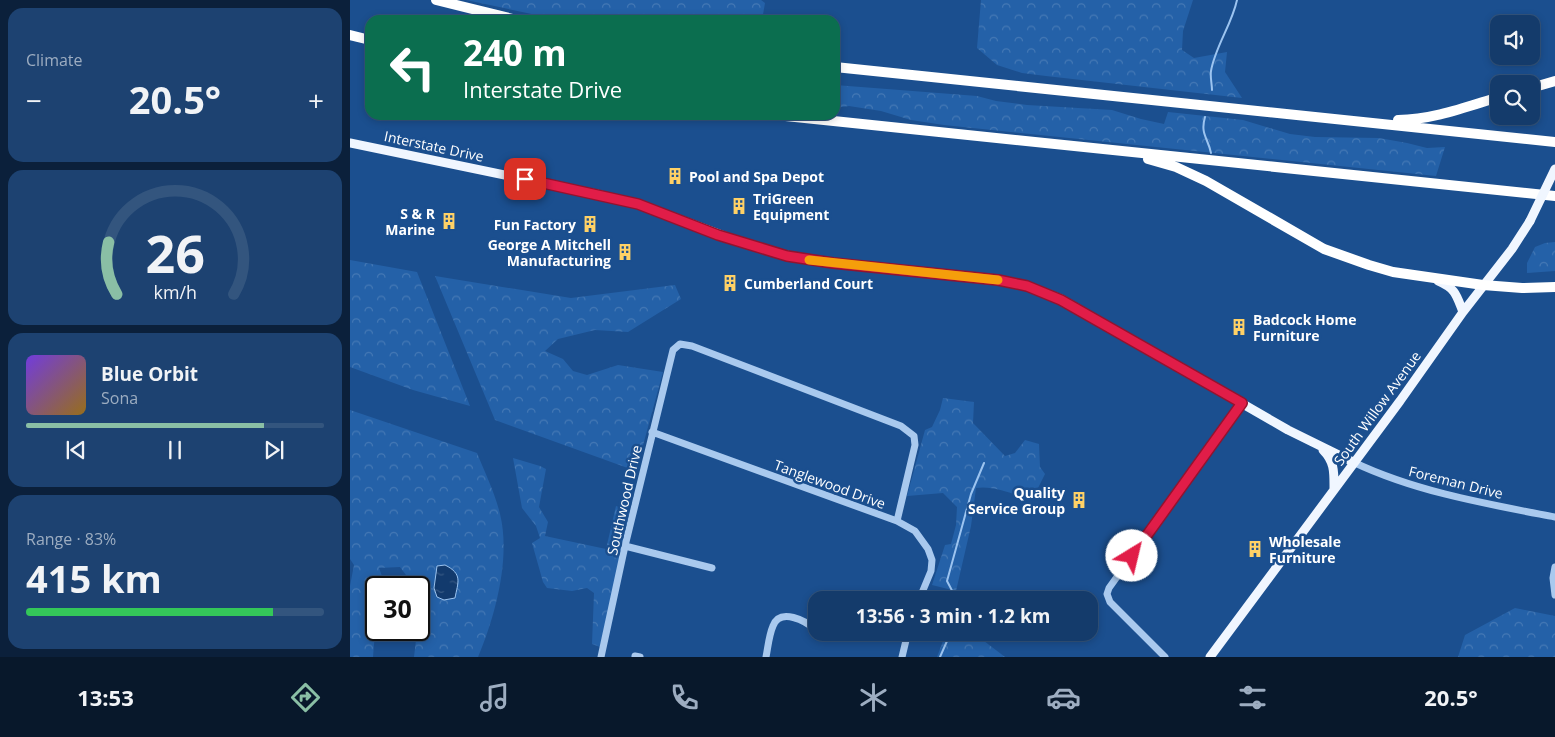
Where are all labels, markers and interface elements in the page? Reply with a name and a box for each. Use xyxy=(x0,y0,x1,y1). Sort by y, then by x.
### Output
map controls xyxy=(1490,15,1540,125)
button: sound xyxy=(1490,15,1540,65)
text: 240 m xyxy=(463,29,567,76)
icon: left xyxy=(380,35,445,100)
text: Climate xyxy=(26,49,83,71)
text: 20.5° xyxy=(129,73,221,125)
text: Interstate Drive xyxy=(463,74,622,104)
button: search xyxy=(1490,75,1540,125)
text: − xyxy=(26,81,42,119)
text: + xyxy=(308,81,324,119)
street label: Interstate Drive xyxy=(382,126,486,166)
pin xyxy=(504,158,546,200)
icon: arrive xyxy=(511,165,539,193)
building icon: Pool and Spa Depot xyxy=(665,166,685,186)
place label: Pool and Spa Depot xyxy=(689,167,824,186)
place label: TriGreen Equipment xyxy=(753,189,829,224)
building icon: TriGreen Equipment xyxy=(729,196,749,216)
place label: S & R Marine xyxy=(385,204,436,239)
building icon: S & R Marine xyxy=(439,211,459,231)
building icon: Fun Factory xyxy=(580,214,600,234)
place label: Fun Factory xyxy=(494,215,576,234)
text: 26 xyxy=(145,217,205,288)
place label: George A Mitchell Manufacturing xyxy=(488,235,611,270)
building icon: George A Mitchell Manufacturing xyxy=(615,242,635,262)
building icon: Cumberland Court xyxy=(720,273,740,293)
place label: Cumberland Court xyxy=(744,274,873,293)
text: km/h xyxy=(153,280,197,304)
place label: Badcock Home Furniture xyxy=(1253,310,1357,345)
building icon: Badcock Home Furniture xyxy=(1229,317,1249,337)
street label: South Willow Avenue xyxy=(1329,347,1425,469)
text: Blue Orbit xyxy=(101,361,198,387)
text: Sona xyxy=(101,387,138,409)
icon: previous xyxy=(62,436,90,464)
icon: pause xyxy=(161,436,189,464)
icon: next xyxy=(260,436,288,464)
street label: Southwood Drive xyxy=(602,443,646,557)
street label: Tanglewood Drive xyxy=(772,455,888,513)
street label: Foreman Drive xyxy=(1407,461,1505,503)
place label: Quality Service Group xyxy=(968,483,1065,518)
building icon: Quality Service Group xyxy=(1069,490,1089,510)
text: Range · 83% xyxy=(26,528,116,550)
position arrow xyxy=(1105,529,1157,581)
place label: Wholesale Furniture xyxy=(1269,532,1341,567)
building icon: Wholesale Furniture xyxy=(1245,539,1265,559)
text: 415 km xyxy=(26,552,162,604)
speed limit sign: 30 xyxy=(365,576,430,641)
text: 13:56 · 3 min · 1.2 km xyxy=(856,603,1050,629)
icon: directions xyxy=(288,680,323,715)
icon: music xyxy=(477,680,512,715)
icon: phone xyxy=(667,680,702,715)
icon: climate xyxy=(856,680,891,715)
icon: car xyxy=(1046,680,1081,715)
icon: filters xyxy=(1235,680,1270,715)
text: 13:53 xyxy=(77,682,134,712)
text: 20.5° xyxy=(1424,682,1478,712)

